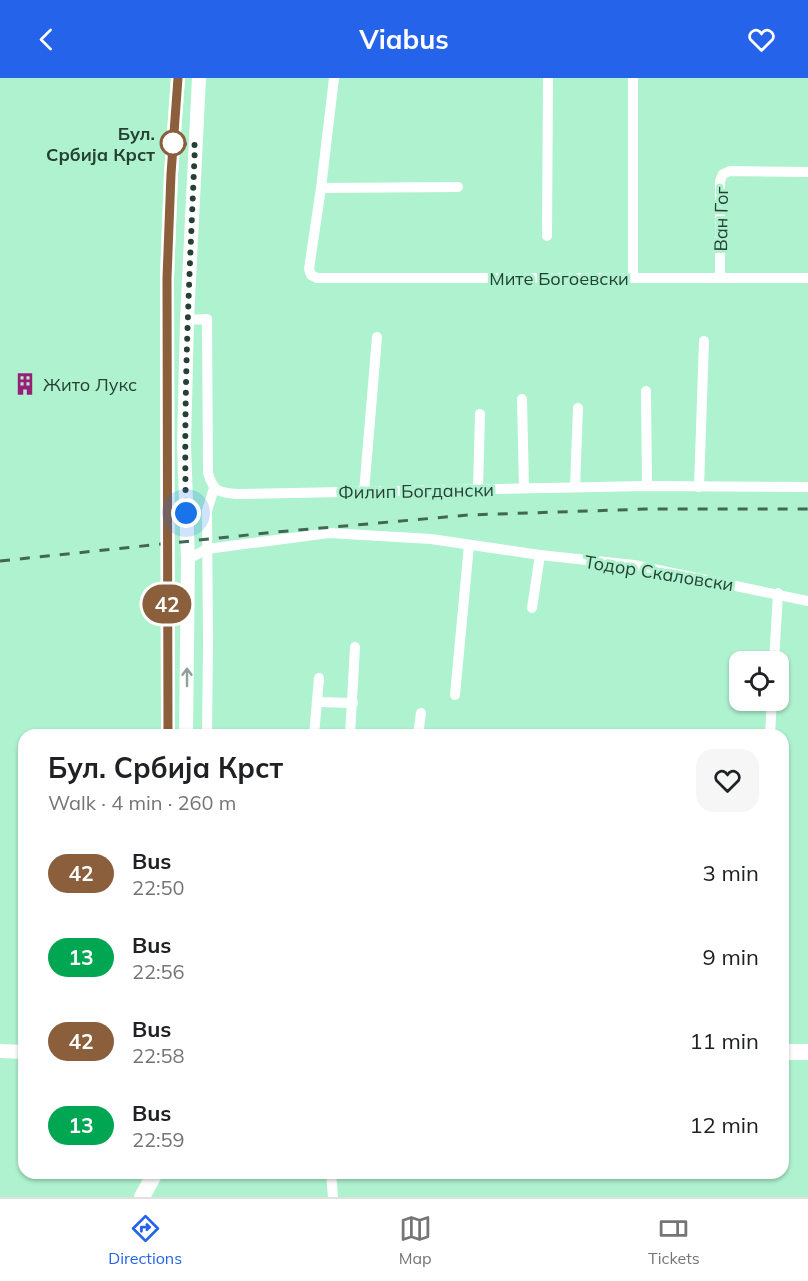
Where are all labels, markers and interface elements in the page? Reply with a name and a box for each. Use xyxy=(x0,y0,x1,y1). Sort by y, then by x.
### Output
text: Viabus xyxy=(359,22,449,56)
icon: back xyxy=(30,23,63,56)
icon: heart xyxy=(745,23,778,56)
place label: Бул. Србија Крст xyxy=(46,122,155,166)
marker: Бул. Србија Крст xyxy=(160,130,186,156)
street label: Ван Гог xyxy=(709,186,733,252)
street label: Мите Богоевски xyxy=(489,267,629,290)
building icon: Жито Лукс xyxy=(12,371,38,397)
place label: Жито Лукс xyxy=(43,373,137,396)
street label: Филип Богдански xyxy=(338,478,494,504)
your location xyxy=(171,498,201,528)
street label: Тодор Скаловски xyxy=(583,550,735,596)
line badge: 42 xyxy=(140,584,194,624)
text: 42 xyxy=(154,591,180,617)
map controls xyxy=(729,651,789,711)
button: locate xyxy=(729,651,789,711)
one-way arrow xyxy=(181,667,193,687)
button: heart xyxy=(696,749,759,812)
text: Бул. Србија Крст xyxy=(48,750,283,785)
text: Walk · 4 min · 260 m xyxy=(48,790,236,815)
text: Bus xyxy=(132,847,171,875)
text: 3 min xyxy=(703,859,759,887)
text: 42 xyxy=(68,860,94,886)
text: 22:50 xyxy=(132,875,185,900)
text: Bus xyxy=(132,931,171,959)
text: 9 min xyxy=(703,943,759,971)
text: 13 xyxy=(68,944,94,970)
text: 22:56 xyxy=(132,959,185,984)
text: Bus xyxy=(132,1015,171,1043)
text: 11 min xyxy=(689,1027,759,1055)
text: 42 xyxy=(68,1028,94,1054)
text: 22:58 xyxy=(132,1043,185,1068)
text: Bus xyxy=(132,1099,171,1127)
text: 12 min xyxy=(689,1111,759,1139)
text: 13 xyxy=(68,1112,94,1138)
text: 22:59 xyxy=(132,1127,185,1152)
tab: Directions xyxy=(108,1212,182,1268)
tab: Map xyxy=(399,1212,432,1268)
tab: Tickets xyxy=(648,1212,700,1268)

